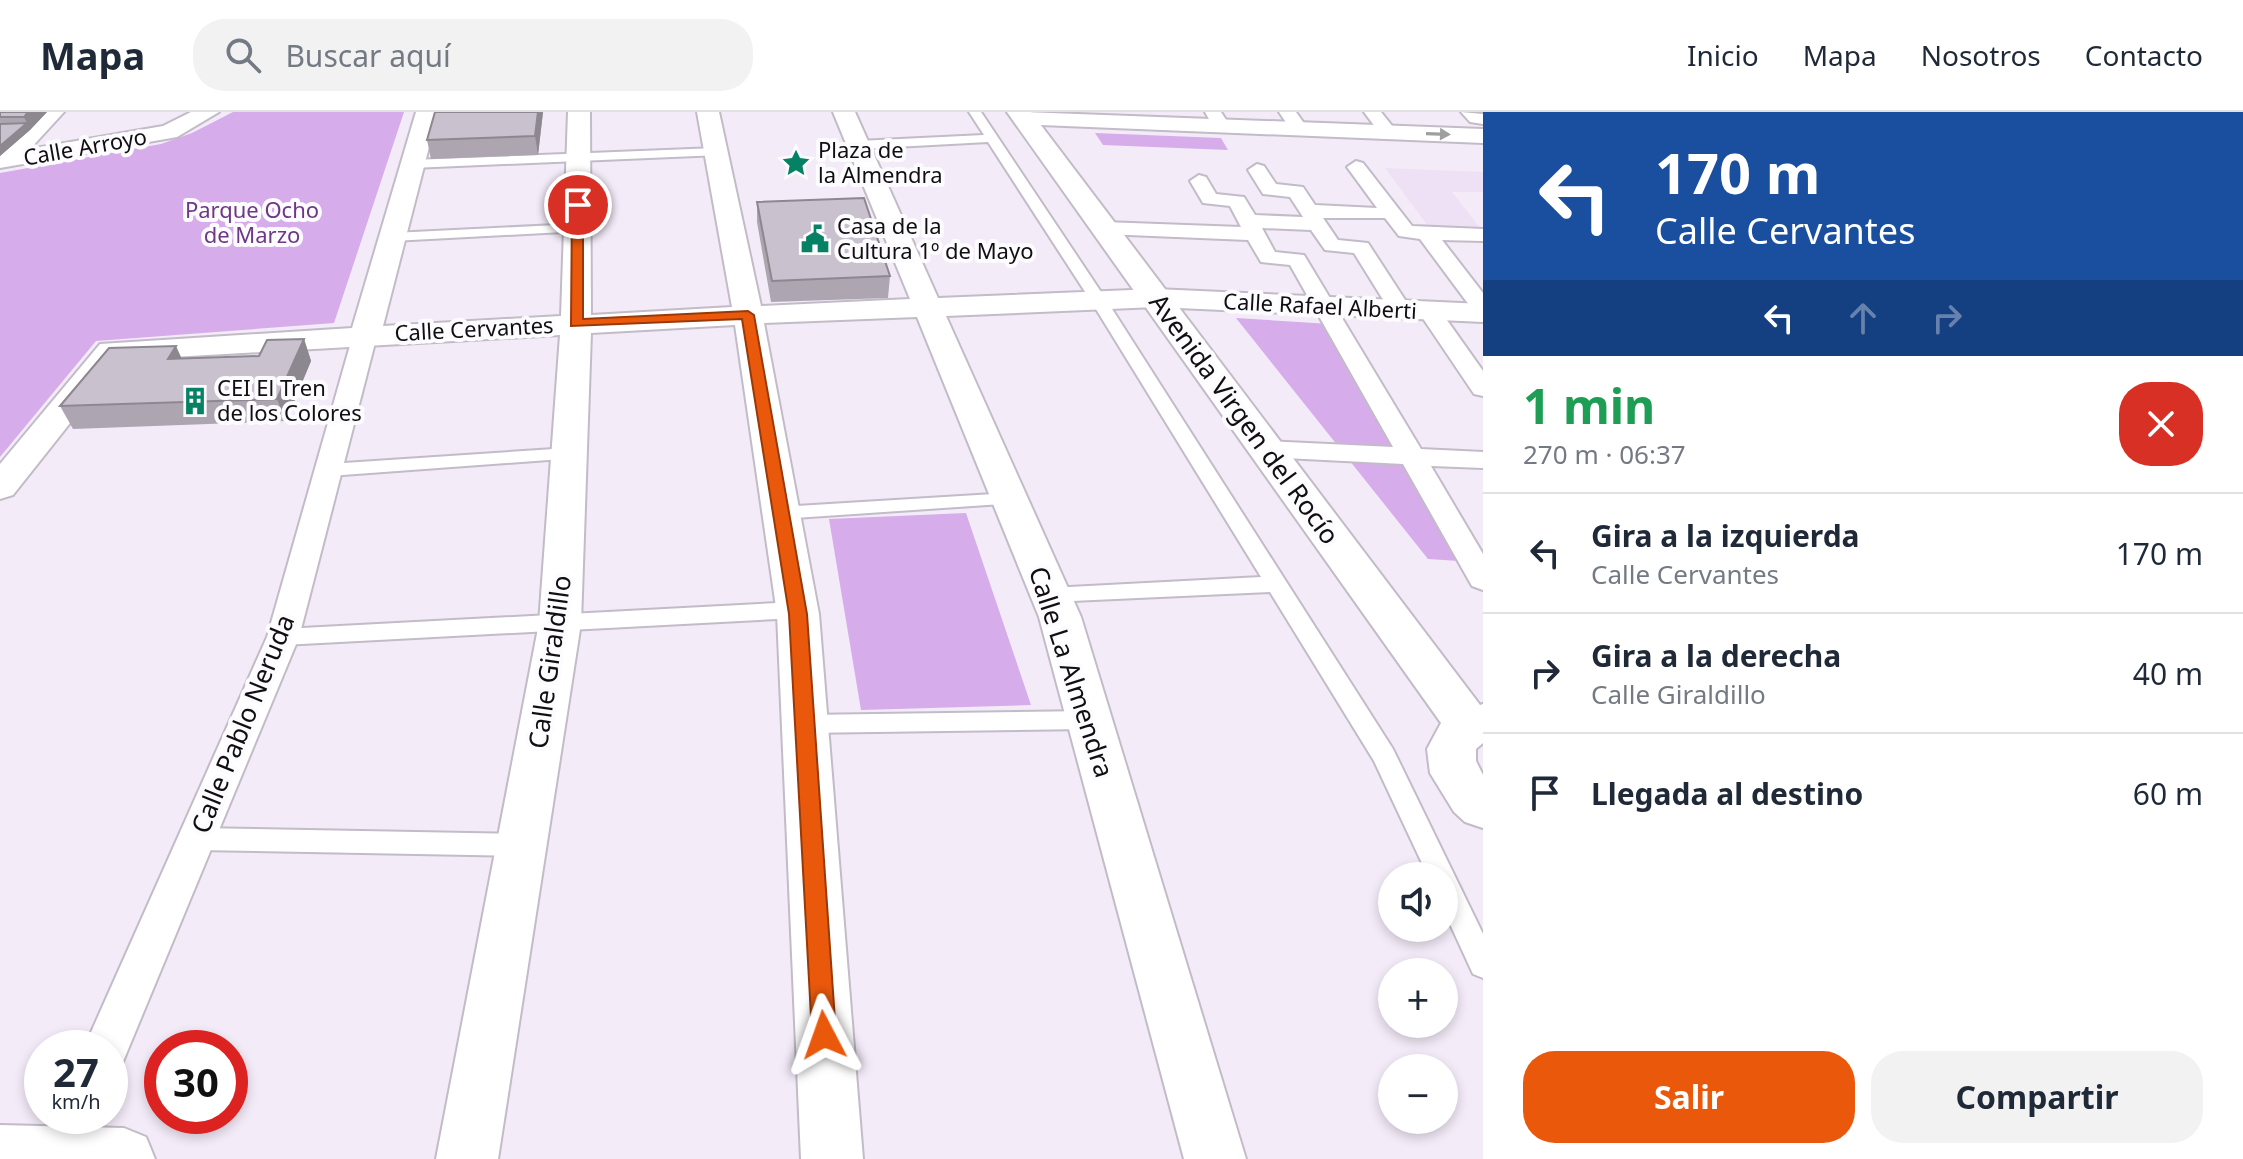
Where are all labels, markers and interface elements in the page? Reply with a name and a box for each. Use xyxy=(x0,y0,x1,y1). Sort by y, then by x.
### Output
search box xyxy=(193,19,753,91)
text: Mapa xyxy=(40,29,145,81)
icon: search xyxy=(221,33,265,77)
text: Buscar aquí xyxy=(285,35,451,76)
text: Inicio xyxy=(1687,36,1759,74)
text: Mapa xyxy=(1803,36,1877,74)
text: Nosotros xyxy=(1921,36,2041,74)
text: Contacto xyxy=(2085,36,2203,74)
street label: Calle Arroyo xyxy=(21,120,149,172)
one-way arrow xyxy=(1426,128,1451,141)
place label: Plaza de la Almendra xyxy=(818,134,943,189)
text: 170 m xyxy=(1655,134,1820,210)
icon: left xyxy=(1523,144,1627,248)
place icon: Plaza de la Almendra xyxy=(781,148,811,178)
pin xyxy=(544,171,612,239)
icon: arrive xyxy=(556,183,600,227)
park label: Parque Ocho de Marzo xyxy=(185,194,319,249)
text: Calle Cervantes xyxy=(1655,206,1915,255)
place label: Casa de la Cultura 1º de Mayo xyxy=(837,210,1033,265)
public building icon: Casa de la Cultura 1º de Mayo xyxy=(800,224,830,254)
street label: Calle Rafael Alberti xyxy=(1222,285,1418,325)
street label: Avenida Virgen del Rocío xyxy=(1142,286,1348,551)
icon: left xyxy=(1757,296,1801,340)
icon: ahead xyxy=(1841,296,1885,340)
icon: right xyxy=(1925,296,1969,340)
street label: Calle Cervantes xyxy=(394,309,554,347)
place label: CEI El Tren de los Colores xyxy=(217,372,362,427)
text: 1 min xyxy=(1523,373,1655,438)
button: close xyxy=(2119,382,2203,466)
building icon: CEI El Tren de los Colores xyxy=(180,386,210,416)
text: 270 m · 06:37 xyxy=(1523,436,1686,472)
text: Gira a la izquierda xyxy=(1591,515,1860,556)
icon: left xyxy=(1523,531,1567,575)
text: 170 m xyxy=(2116,533,2203,574)
text: Calle Cervantes xyxy=(1591,556,1779,592)
street label: Calle La Almendra xyxy=(1021,562,1123,782)
street label: Calle Giraldillo xyxy=(519,573,579,751)
street label: Calle Pablo Neruda xyxy=(182,609,302,838)
text: Gira a la derecha xyxy=(1591,635,1841,676)
icon: right xyxy=(1523,651,1567,695)
text: 40 m xyxy=(2133,653,2203,694)
text: Calle Giraldillo xyxy=(1591,676,1766,712)
icon: arrive xyxy=(1523,771,1567,815)
text: Llegada al destino xyxy=(1591,773,1863,814)
text: 60 m xyxy=(2133,773,2203,814)
map controls xyxy=(1378,862,1458,1134)
button: sound xyxy=(1378,862,1458,942)
button: + xyxy=(1378,958,1458,1038)
position arrow xyxy=(782,993,866,1077)
speed limit sign: 30 xyxy=(144,1030,248,1134)
text: 27 xyxy=(53,1044,99,1099)
button: Salir xyxy=(1523,1051,1855,1143)
button: Compartir xyxy=(1871,1051,2203,1143)
button: − xyxy=(1378,1054,1458,1134)
text: km/h xyxy=(51,1088,101,1115)

